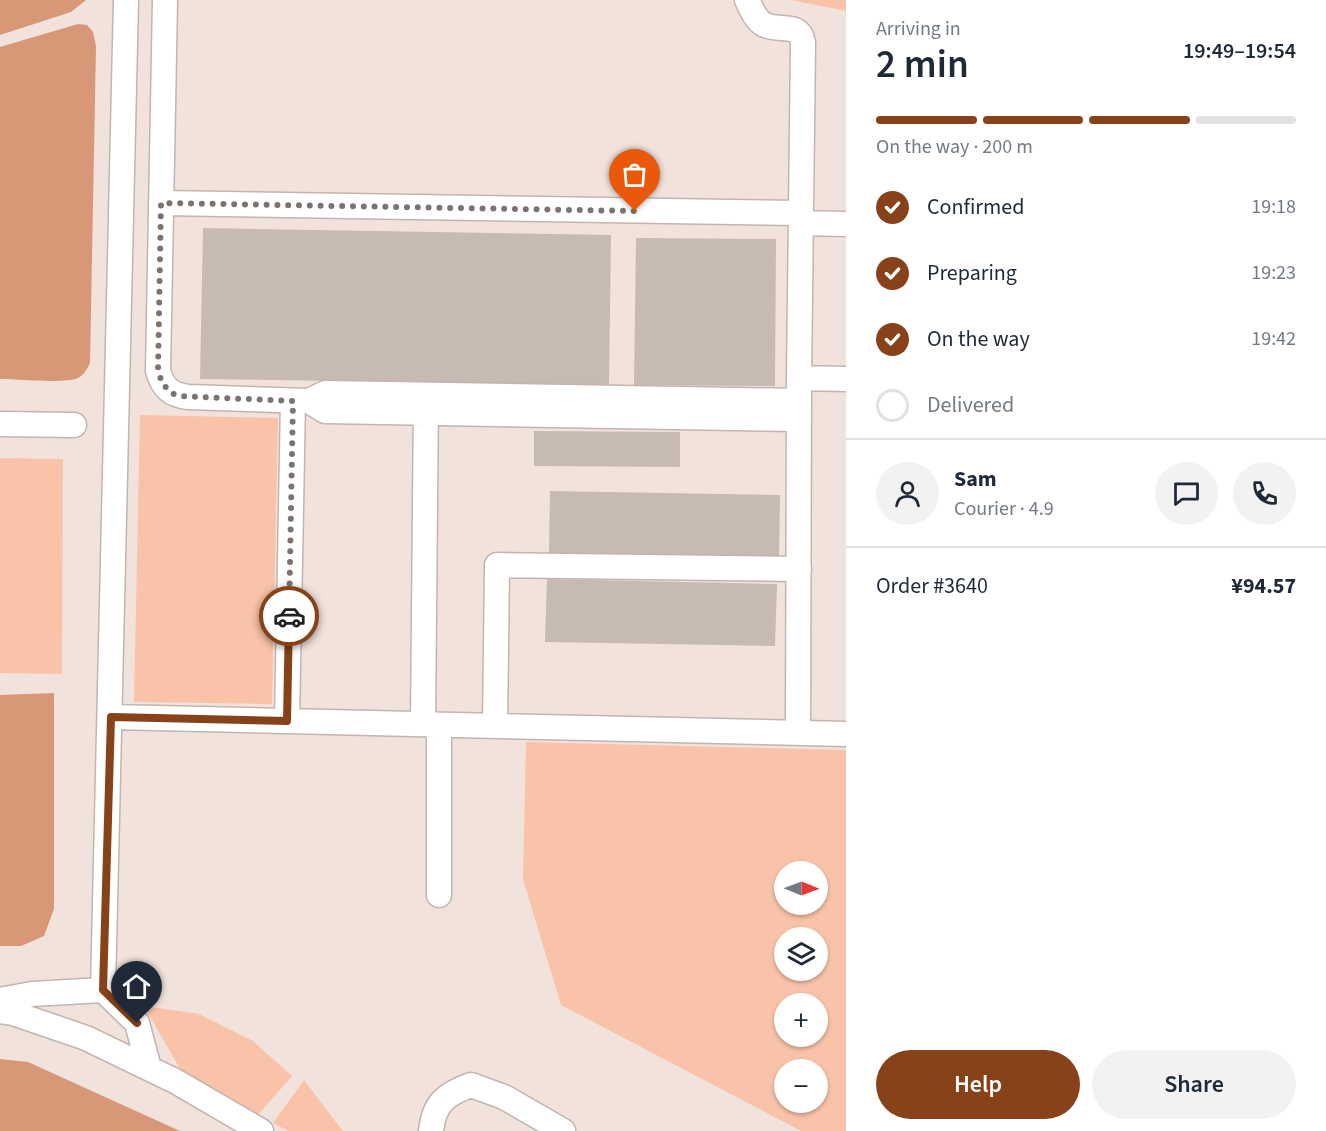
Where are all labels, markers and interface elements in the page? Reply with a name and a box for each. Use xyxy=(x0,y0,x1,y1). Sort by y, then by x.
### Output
text: Arriving in xyxy=(876,15,961,43)
text: 19:49–19:54 xyxy=(1183,35,1296,67)
text: 2 min xyxy=(876,37,969,93)
text: On the way · 200 m xyxy=(876,133,1033,161)
pin xyxy=(609,149,660,211)
icon: bag xyxy=(618,158,651,191)
icon: check xyxy=(876,191,909,224)
text: Confirmed xyxy=(927,191,1024,223)
text: 19:18 xyxy=(1251,193,1296,221)
icon: check xyxy=(876,257,909,290)
text: Preparing xyxy=(927,257,1017,289)
text: 19:23 xyxy=(1251,259,1296,287)
icon: check xyxy=(876,323,909,356)
text: On the way xyxy=(927,323,1030,355)
text: 19:42 xyxy=(1251,325,1296,353)
text: Delivered xyxy=(927,389,1014,421)
button: person xyxy=(876,462,939,525)
button: chat xyxy=(1155,462,1218,525)
button: phone xyxy=(1233,462,1296,525)
text: Sam xyxy=(954,463,997,495)
text: Courier · 4.9 xyxy=(954,495,1054,523)
text: Order #3640 xyxy=(876,570,988,602)
text: ¥94.57 xyxy=(1231,570,1296,602)
courier xyxy=(259,586,319,646)
icon: car xyxy=(273,600,306,633)
north arrow xyxy=(774,861,828,915)
map controls xyxy=(774,861,828,1113)
button: layers xyxy=(774,927,828,981)
pin xyxy=(111,961,162,1023)
icon: home xyxy=(120,970,153,1003)
button: + xyxy=(774,993,828,1047)
button: Help xyxy=(876,1050,1080,1119)
button: Share xyxy=(1092,1050,1296,1119)
button: − xyxy=(774,1059,828,1113)

